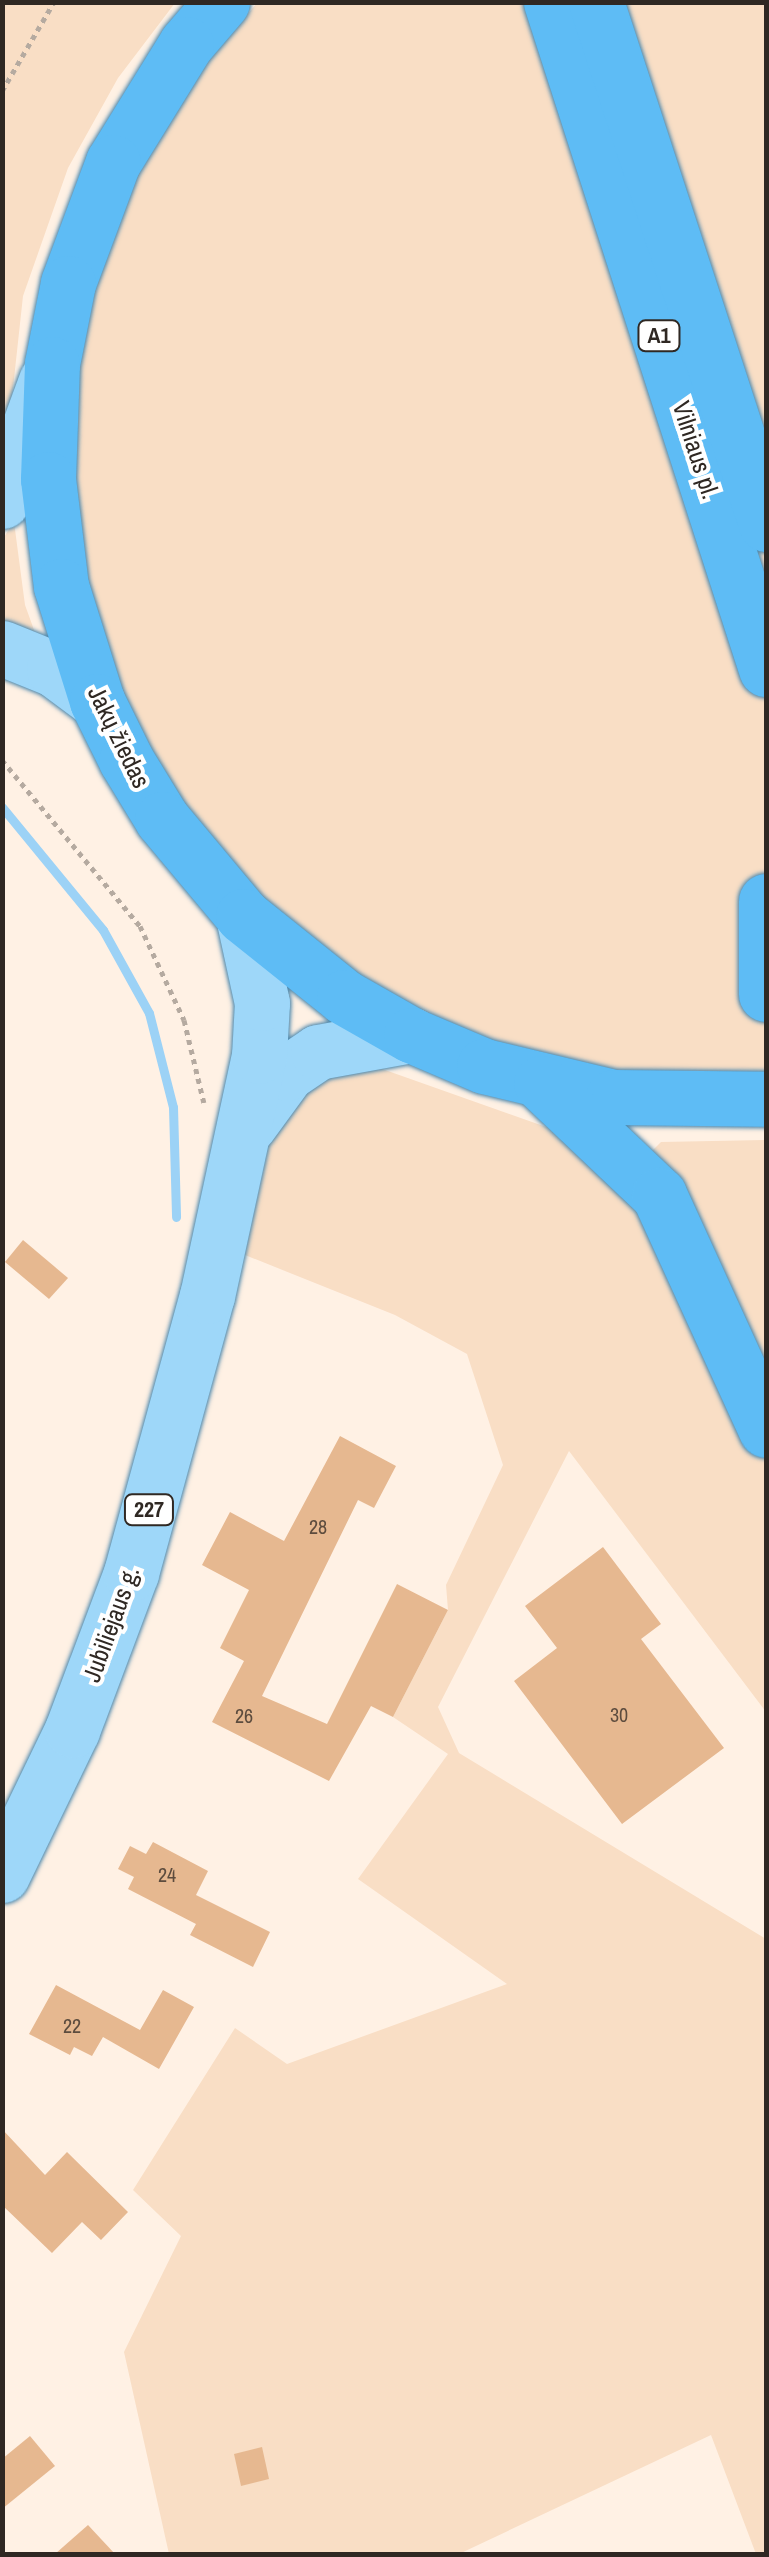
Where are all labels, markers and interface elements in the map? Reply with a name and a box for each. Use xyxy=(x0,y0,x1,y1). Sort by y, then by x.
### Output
road number: A1 xyxy=(636,319,682,353)
street label: Vilniaus pl. xyxy=(666,397,726,503)
street label: Jakų žiedas xyxy=(82,681,156,793)
road number: 227 xyxy=(122,1493,176,1527)
house number: 28 xyxy=(309,1514,327,1538)
street label: Jubiliejaus g. xyxy=(76,1562,146,1686)
house number: 30 xyxy=(610,1702,628,1726)
house number: 26 xyxy=(235,1703,253,1727)
house number: 24 xyxy=(158,1862,176,1886)
house number: 22 xyxy=(63,2013,81,2037)

